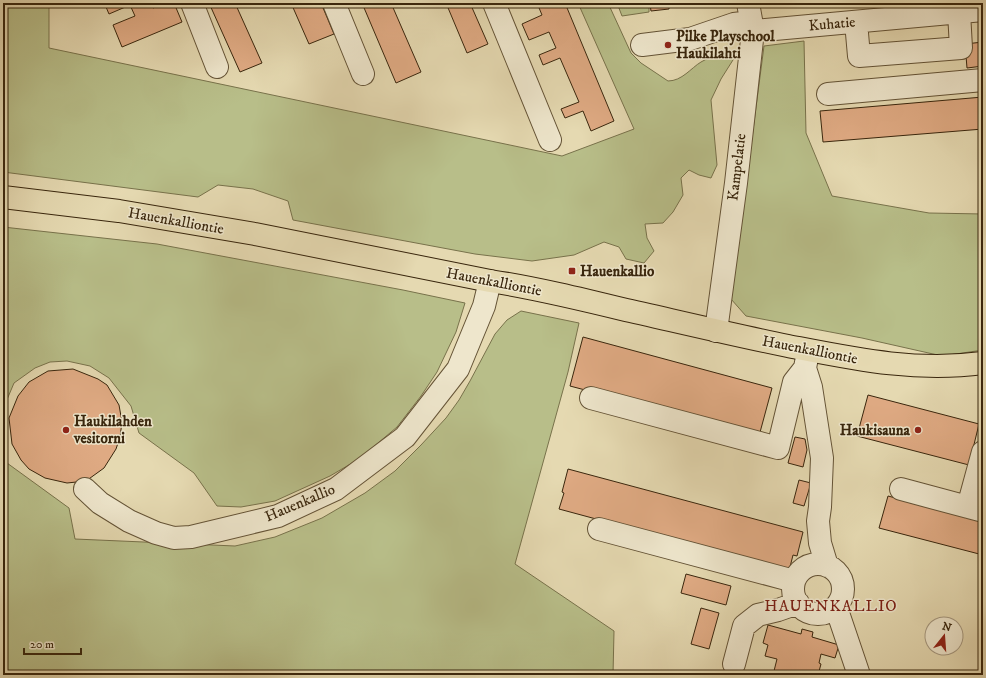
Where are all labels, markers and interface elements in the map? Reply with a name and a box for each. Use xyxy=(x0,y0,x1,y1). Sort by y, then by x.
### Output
street label: Kuhatie xyxy=(808,12,856,36)
place label: Pilke Playschool Haukilahti xyxy=(676,27,775,63)
marker: Pilke Playschool Haukilahti xyxy=(663,40,673,50)
street label: Kampelatie xyxy=(723,132,751,202)
street label: Hauenkalliontie xyxy=(127,203,225,239)
place label: Hauenkallio xyxy=(580,262,655,281)
street label: Hauenkalliontie xyxy=(445,263,543,301)
marker: Hauenkallio xyxy=(567,266,577,276)
street label: Hauenkalliontie xyxy=(761,331,859,369)
place label: Haukilahden vesitorni xyxy=(73,412,152,448)
place label: Haukisauna xyxy=(840,421,911,440)
marker: Haukilahden vesitorni xyxy=(61,425,71,435)
marker: Haukisauna xyxy=(913,425,923,435)
street label: Hauenkallio xyxy=(262,480,338,526)
district label: HAUENKALLIO xyxy=(764,596,898,616)
north arrow xyxy=(924,616,964,656)
text: N xyxy=(940,619,953,635)
scale bar xyxy=(24,630,81,656)
text: 20 m xyxy=(30,637,54,652)

